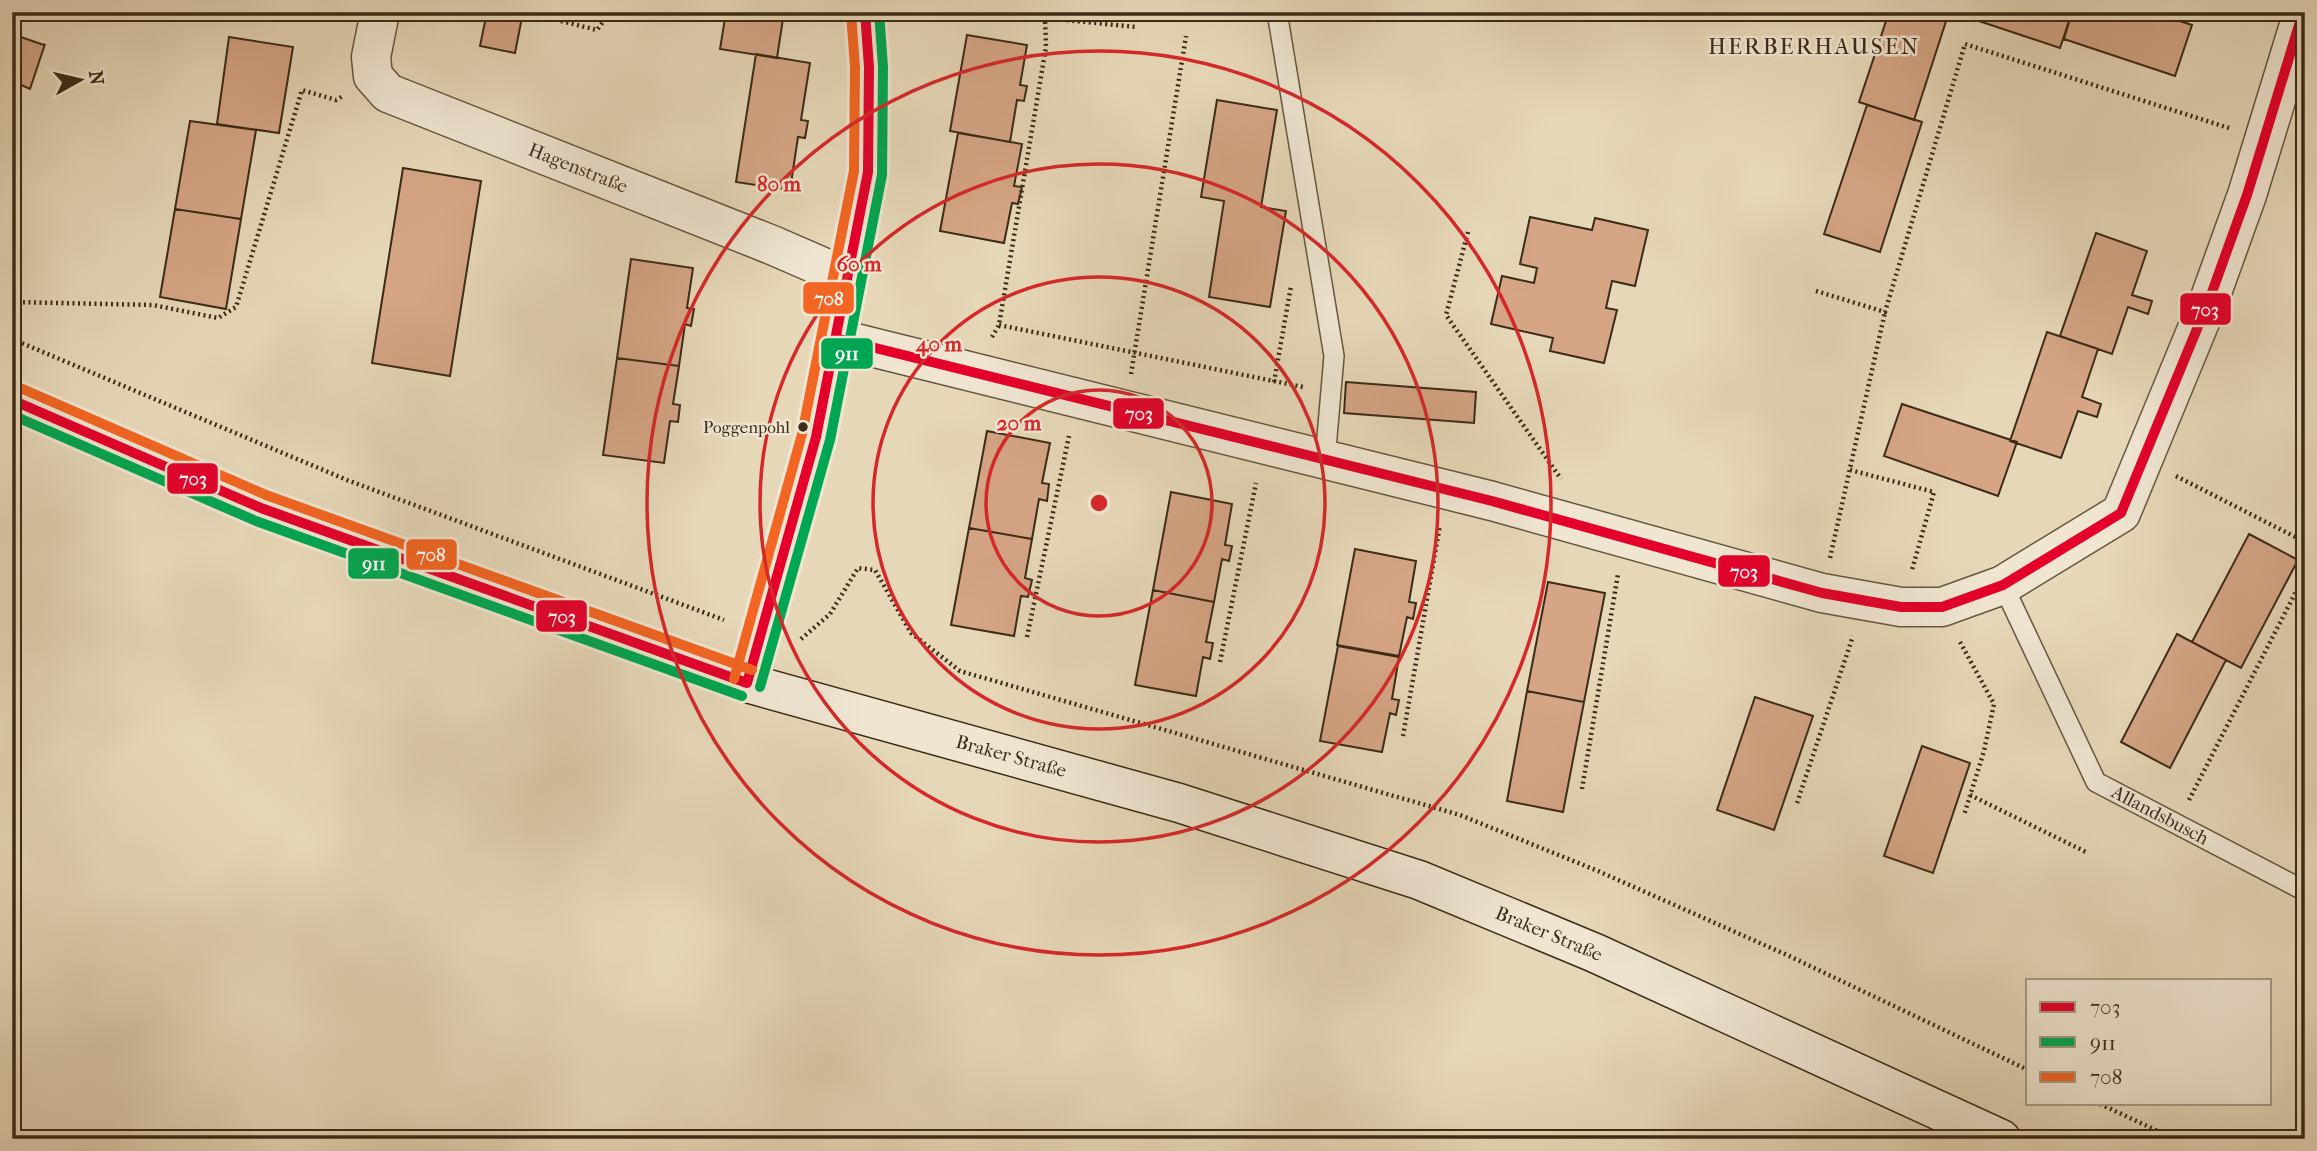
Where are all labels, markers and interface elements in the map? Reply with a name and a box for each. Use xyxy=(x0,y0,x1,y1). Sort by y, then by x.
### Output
district label: HERBERHAUSEN xyxy=(1708,33,1920,60)
north arrow xyxy=(46,46,116,116)
text: N xyxy=(84,69,108,87)
street label: Hagenstraße xyxy=(525,139,631,198)
text: 80 m xyxy=(757,172,802,196)
text: 60 m xyxy=(837,252,882,276)
line badge: 708 xyxy=(802,281,855,315)
text: 708 xyxy=(813,288,844,310)
line badge: 703 xyxy=(2179,292,2232,326)
text: 703 xyxy=(2190,299,2219,321)
text: 40 m xyxy=(915,332,963,357)
line badge: 911 xyxy=(820,337,874,370)
text: 911 xyxy=(834,343,859,365)
line badge: 703 xyxy=(1112,397,1165,430)
text: 703 xyxy=(1124,403,1153,425)
text: 20 m xyxy=(997,411,1042,435)
place label: Poggenpohl xyxy=(703,417,790,437)
marker: Poggenpohl xyxy=(796,420,810,434)
line badge: 703 xyxy=(166,462,219,495)
text: 703 xyxy=(178,468,207,490)
centre of rings xyxy=(1087,491,1111,515)
line badge: 708 xyxy=(405,538,458,571)
text: 708 xyxy=(415,544,446,566)
line badge: 911 xyxy=(347,547,400,580)
text: 911 xyxy=(361,553,386,575)
line badge: 703 xyxy=(1717,554,1771,588)
text: 703 xyxy=(1729,561,1758,583)
line badge: 703 xyxy=(535,599,588,633)
text: 703 xyxy=(547,606,576,628)
street label: Braker Straße xyxy=(953,731,1069,782)
street label: Allandsbusch xyxy=(2107,781,2213,850)
street label: Braker Straße xyxy=(1492,902,1606,966)
legend xyxy=(2026,979,2272,1106)
text: 703 xyxy=(2090,995,2120,1019)
text: 911 xyxy=(2090,1031,2116,1055)
text: 708 xyxy=(2090,1065,2122,1089)

